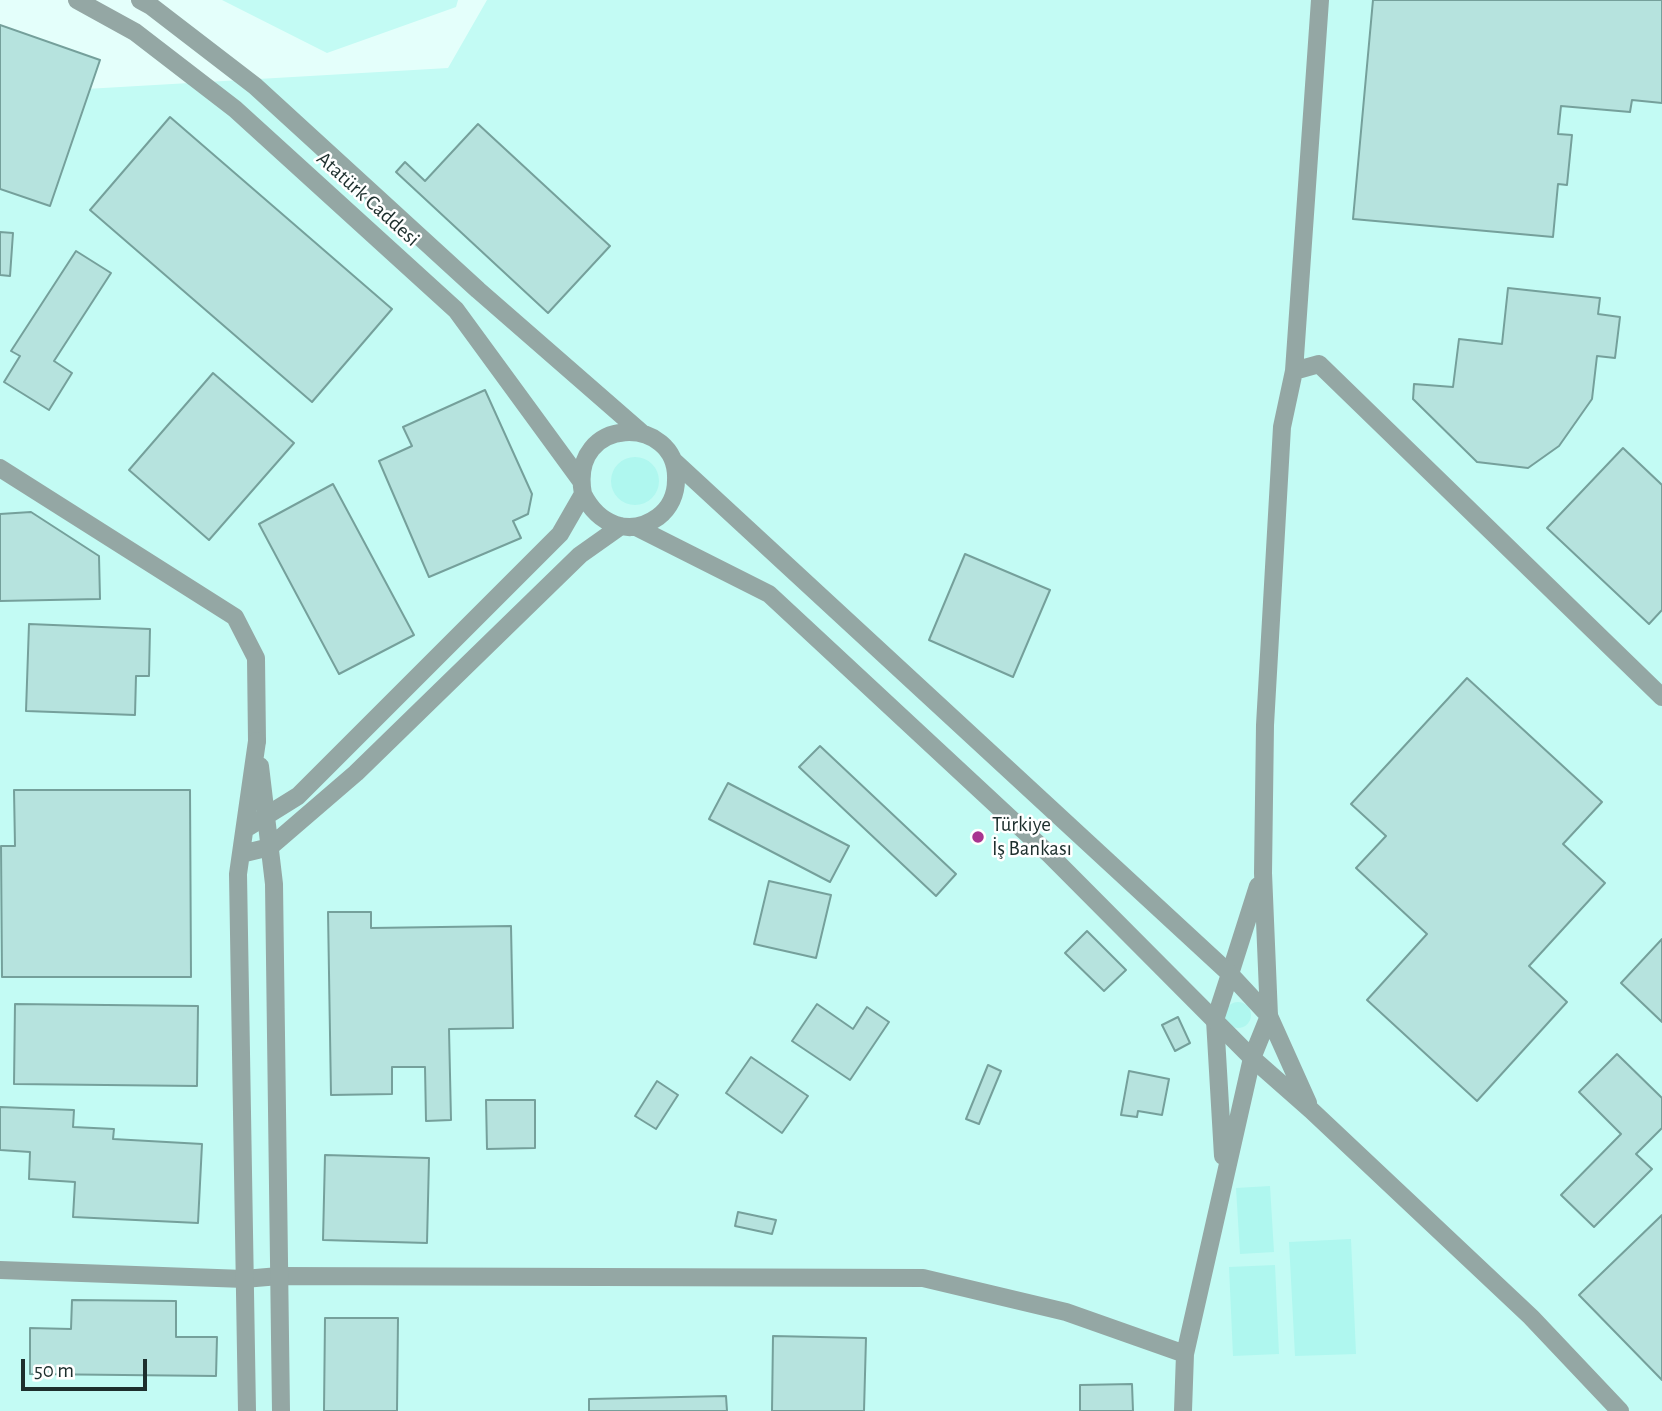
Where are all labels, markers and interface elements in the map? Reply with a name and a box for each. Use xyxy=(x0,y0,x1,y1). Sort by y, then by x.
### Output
street label: Atatürk Caddesi xyxy=(311,146,425,252)
place label: Türkiye İş Bankası xyxy=(992,812,1072,862)
marker: Türkiye İş Bankası xyxy=(970,829,986,845)
scale bar xyxy=(24,1344,150,1388)
text: 50 m xyxy=(34,1360,74,1381)

